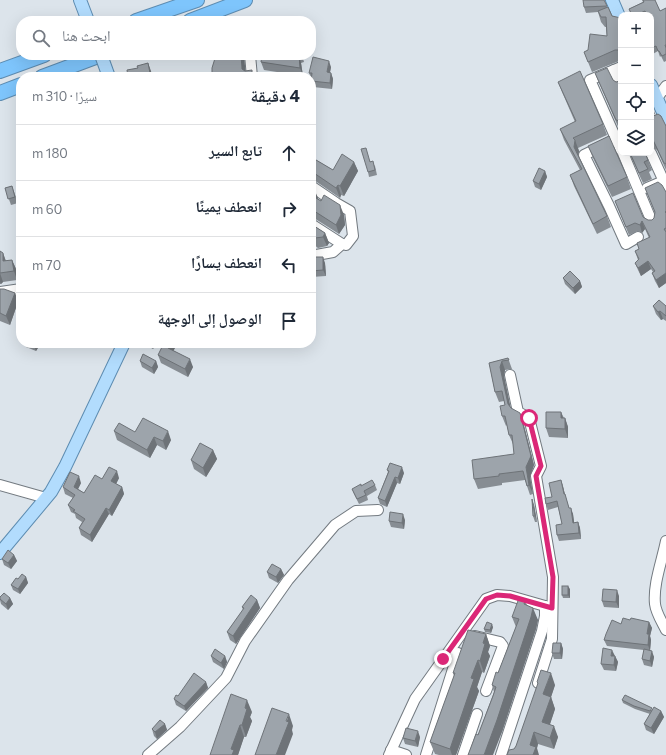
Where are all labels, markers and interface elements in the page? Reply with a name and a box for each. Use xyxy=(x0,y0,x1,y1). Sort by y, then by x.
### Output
map controls xyxy=(618,12,654,156)
button: + xyxy=(618,12,654,48)
search box xyxy=(16,16,316,60)
text: ابحث هنا xyxy=(62,26,111,44)
icon: search xyxy=(30,27,52,49)
button: − xyxy=(618,48,654,84)
button: locate xyxy=(618,84,654,120)
text: 4 دقيقة xyxy=(251,85,300,106)
text: سيرًا · 310 m xyxy=(32,88,97,104)
button: layers xyxy=(618,120,654,156)
text: تابع السير xyxy=(209,141,262,159)
icon: ahead xyxy=(278,142,300,164)
text: 180 m xyxy=(32,145,68,161)
text: انعطف يمينًا xyxy=(196,197,262,215)
icon: right xyxy=(278,198,300,220)
text: 60 m xyxy=(32,201,62,217)
text: انعطف يسارًا xyxy=(191,253,262,271)
icon: left xyxy=(278,254,300,276)
text: 70 m xyxy=(32,257,61,273)
text: الوصول إلى الوجهة xyxy=(158,309,262,327)
icon: arrive xyxy=(278,310,300,332)
route start xyxy=(520,409,538,427)
route end xyxy=(434,650,452,668)

